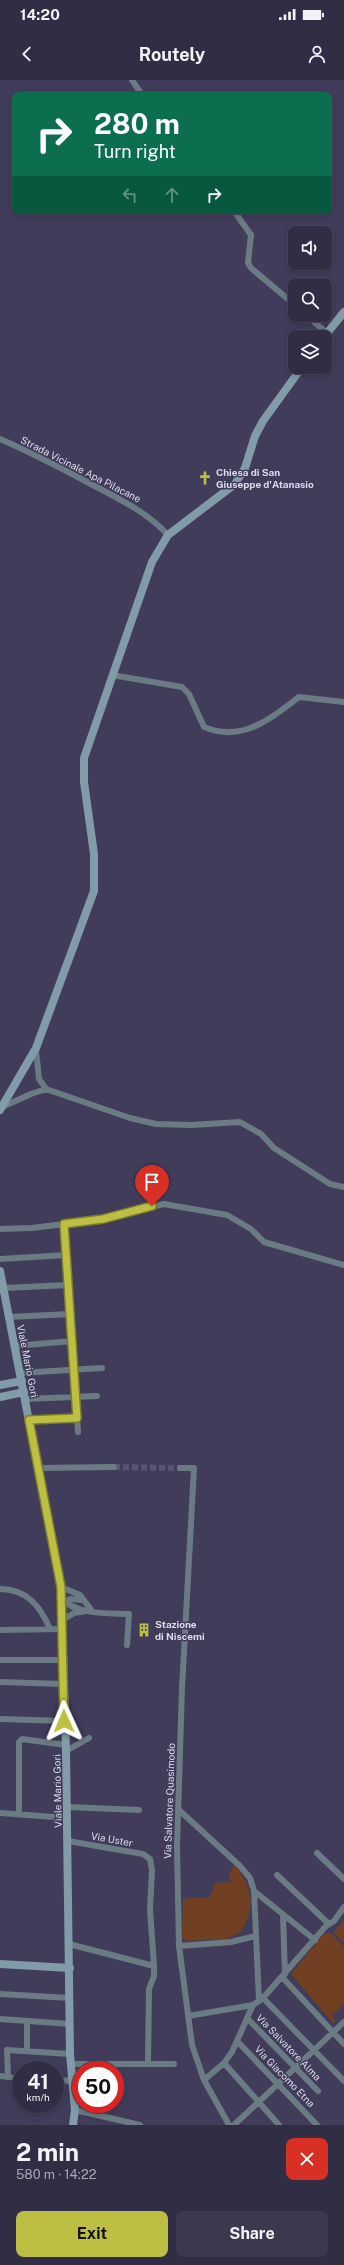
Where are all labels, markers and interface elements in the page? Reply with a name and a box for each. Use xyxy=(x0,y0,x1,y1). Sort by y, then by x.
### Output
text: 14:20 xyxy=(20,6,60,23)
icon: back xyxy=(16,43,38,65)
icon: person xyxy=(306,43,328,65)
text: Routely xyxy=(139,44,205,65)
text: 280 m xyxy=(94,107,180,140)
icon: right xyxy=(28,108,80,160)
text: Turn right xyxy=(94,141,176,162)
icon: left xyxy=(119,184,141,206)
icon: ahead xyxy=(161,184,183,206)
icon: right xyxy=(203,184,225,206)
map controls xyxy=(288,226,332,374)
button: sound xyxy=(288,226,332,270)
button: search xyxy=(288,278,332,322)
button: layers xyxy=(288,330,332,374)
street label: Strada Vicinale Apa Pilacane xyxy=(19,433,143,505)
place label: Chiesa di San Giuseppe d'Atanasio xyxy=(216,466,314,490)
church icon: Chiesa di San Giuseppe d'Atanasio xyxy=(197,470,213,486)
pin xyxy=(135,1165,169,1206)
icon: arrive xyxy=(141,1171,163,1193)
street label: Viale Mario Gori xyxy=(15,1324,41,1398)
place label: Stazione di Niscemi xyxy=(155,1618,205,1642)
building icon: Stazione di Niscemi xyxy=(136,1622,152,1638)
position arrow xyxy=(43,1700,85,1742)
street label: Via Salvatore Quasimodo xyxy=(161,1742,177,1859)
street label: Viale Mario Gori xyxy=(50,1754,64,1828)
street label: Via Uster xyxy=(90,1829,134,1849)
street label: Via Salvatore Alma xyxy=(254,2011,324,2083)
street label: Via Giacomo Etna xyxy=(252,2043,318,2109)
speed limit sign: 50 xyxy=(72,2061,124,2113)
text: 41 xyxy=(27,2070,49,2094)
text: km/h xyxy=(26,2091,50,2103)
text: 2 min xyxy=(16,2138,79,2166)
button: close xyxy=(286,2138,328,2180)
text: 580 m · 14:22 xyxy=(16,2167,96,2182)
button: Exit xyxy=(16,2211,168,2257)
button: Share xyxy=(176,2211,328,2257)

